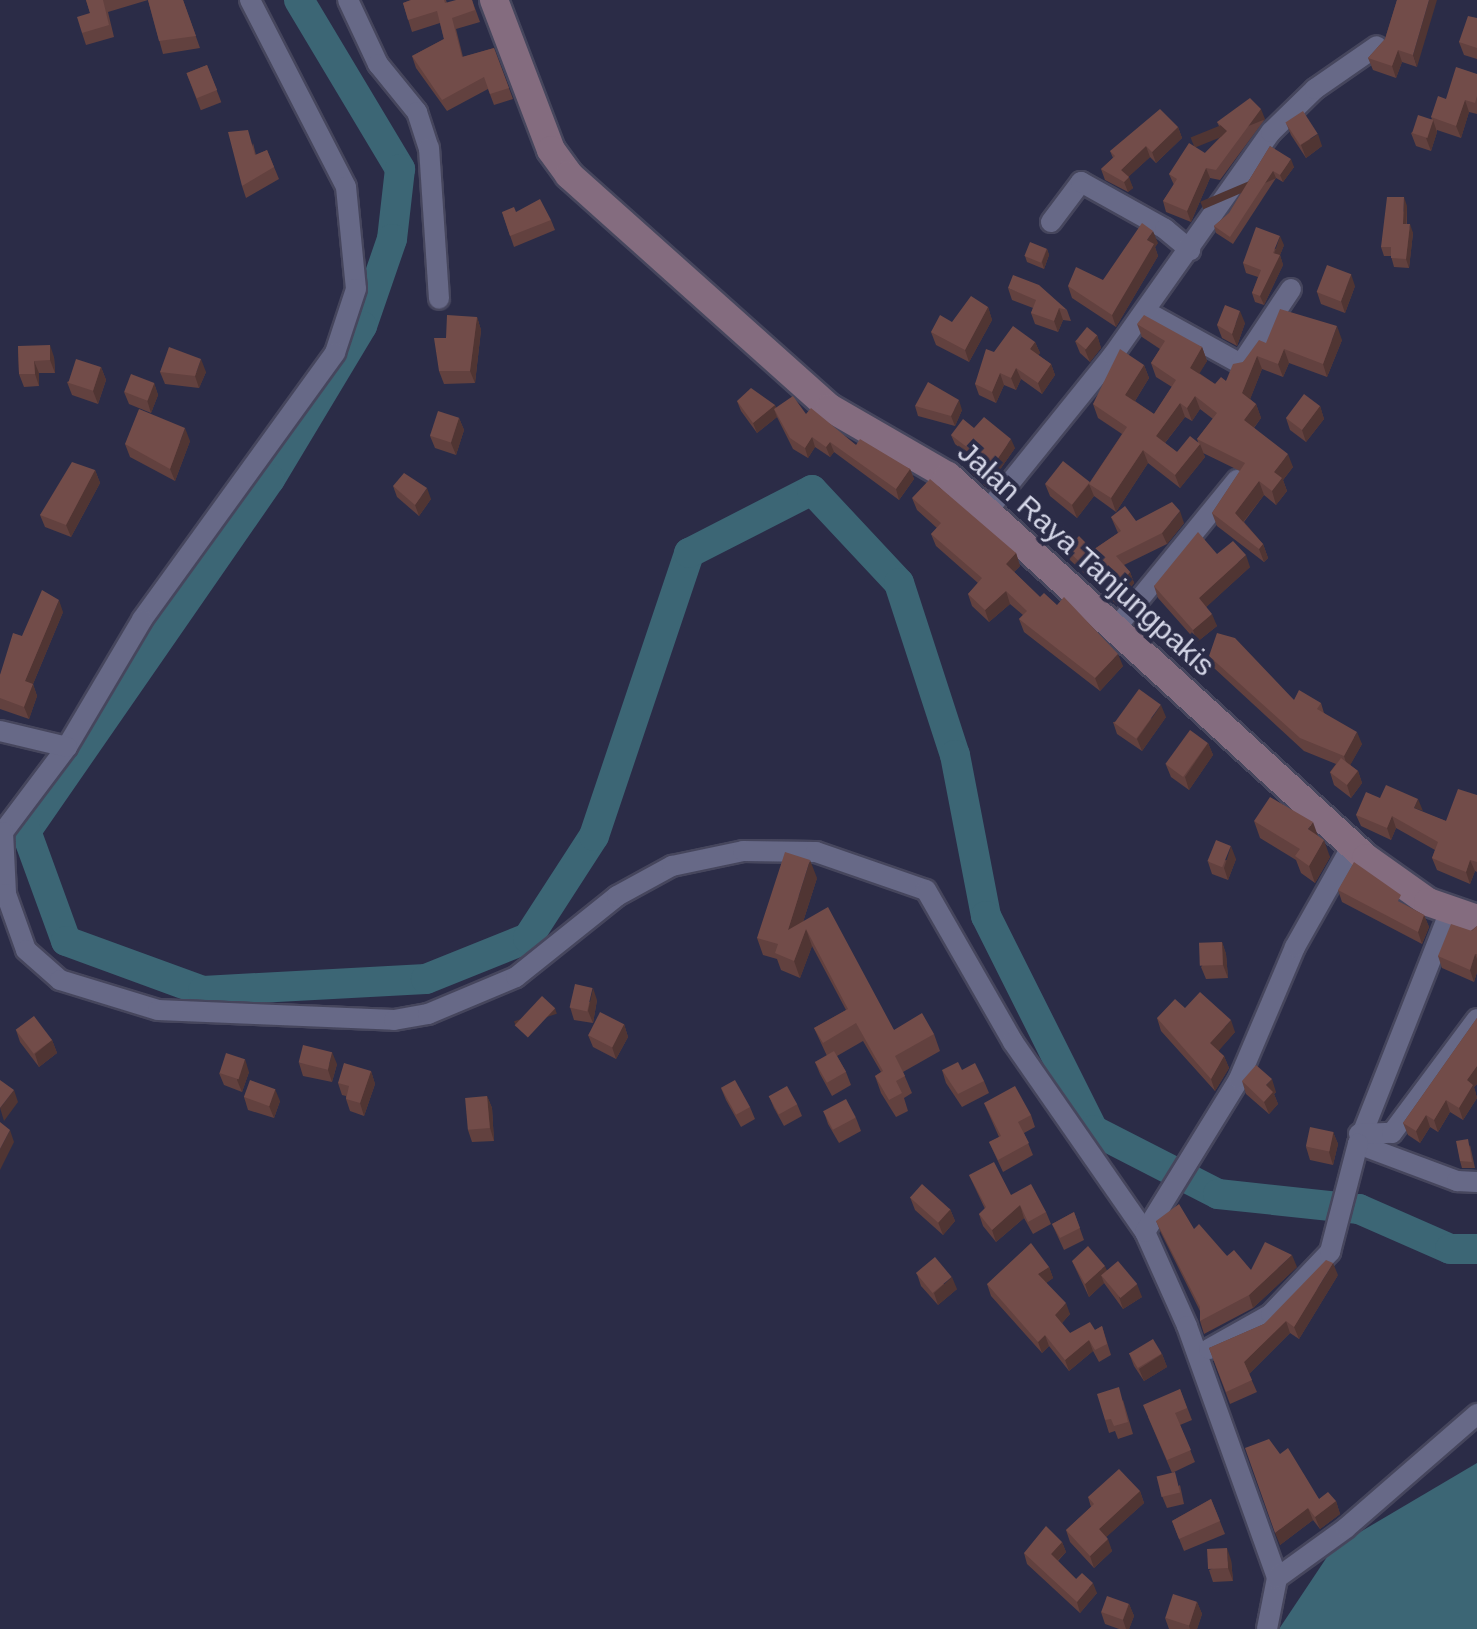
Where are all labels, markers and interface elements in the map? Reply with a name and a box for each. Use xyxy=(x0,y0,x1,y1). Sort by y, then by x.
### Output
street label: Jalan Raya Tanjungpakis xyxy=(950,434,1222,684)

